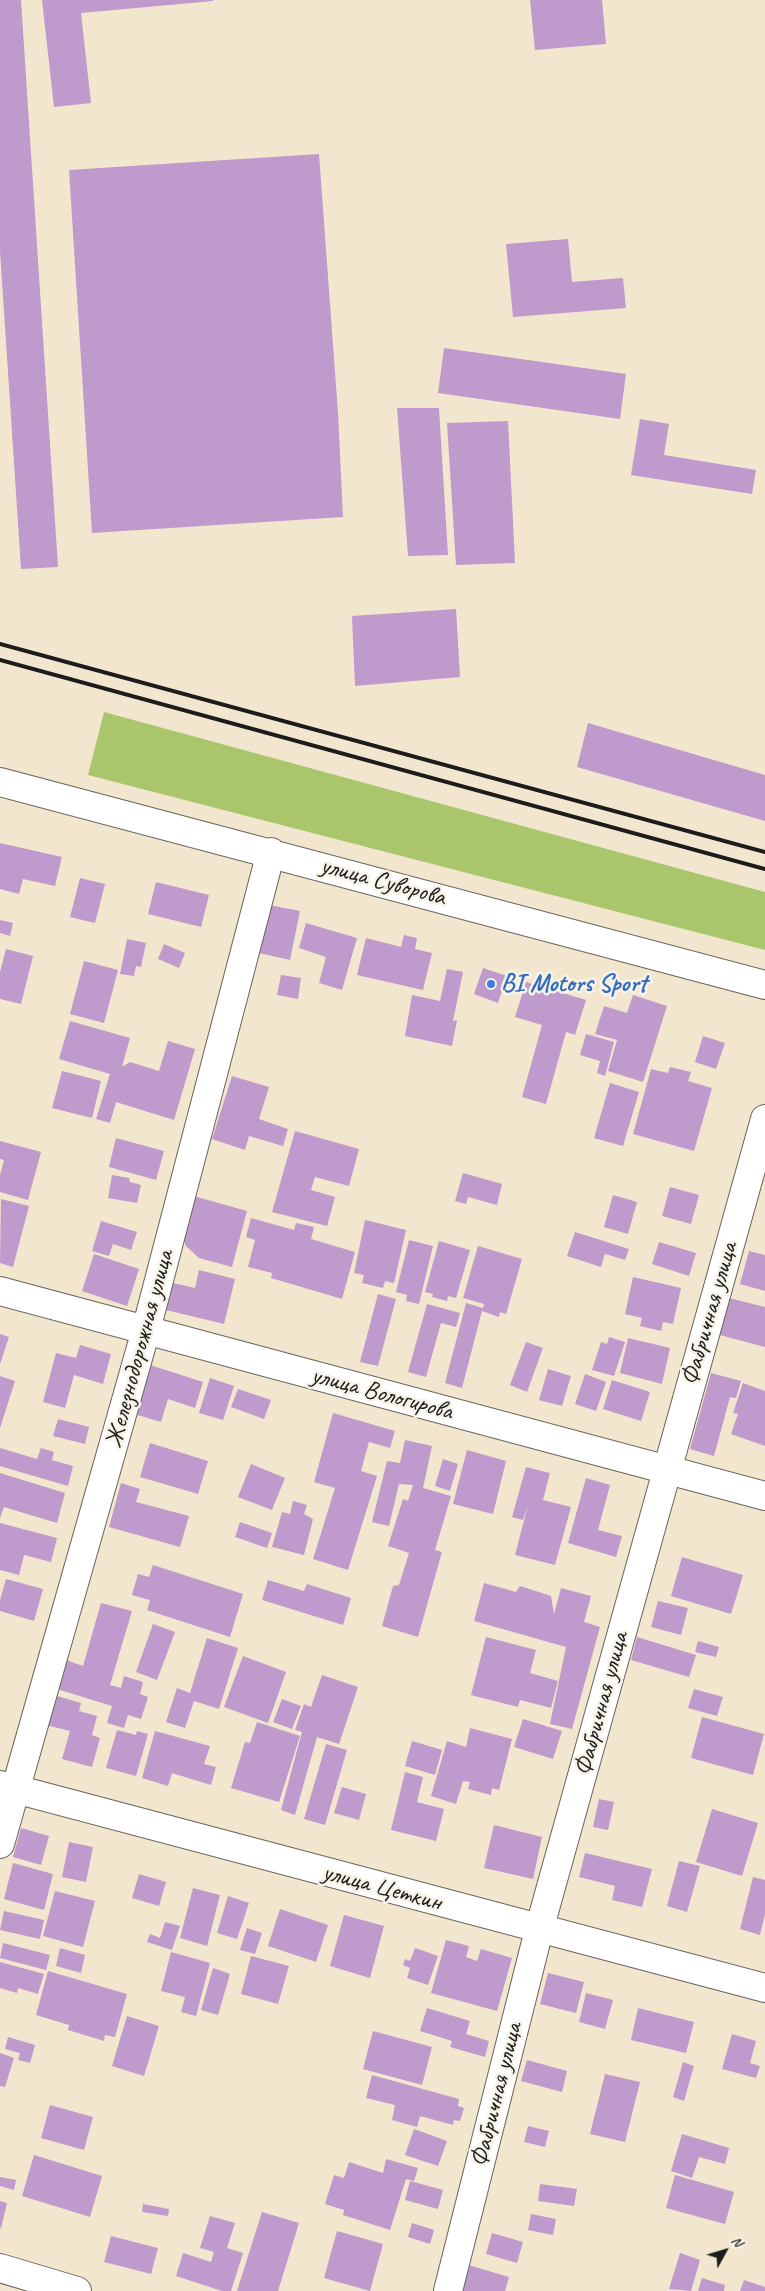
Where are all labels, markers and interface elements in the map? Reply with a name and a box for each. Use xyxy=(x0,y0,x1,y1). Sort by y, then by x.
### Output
street label: улица Суворова xyxy=(317,851,449,913)
place label: BI Motors Sport xyxy=(501,969,647,999)
marker: BI Motors Sport xyxy=(485,978,497,990)
street label: Фабричная улица xyxy=(675,1239,745,1389)
street label: Железнодорожная улица xyxy=(99,1247,181,1451)
street label: улица Вологирова xyxy=(308,1361,456,1427)
street label: Фабричная улица xyxy=(568,1629,636,1779)
street label: улица Цеткин xyxy=(319,1858,445,1918)
street label: Фабричная улица xyxy=(465,2020,529,2170)
north arrow xyxy=(700,2226,750,2276)
text: N xyxy=(728,2233,746,2250)

